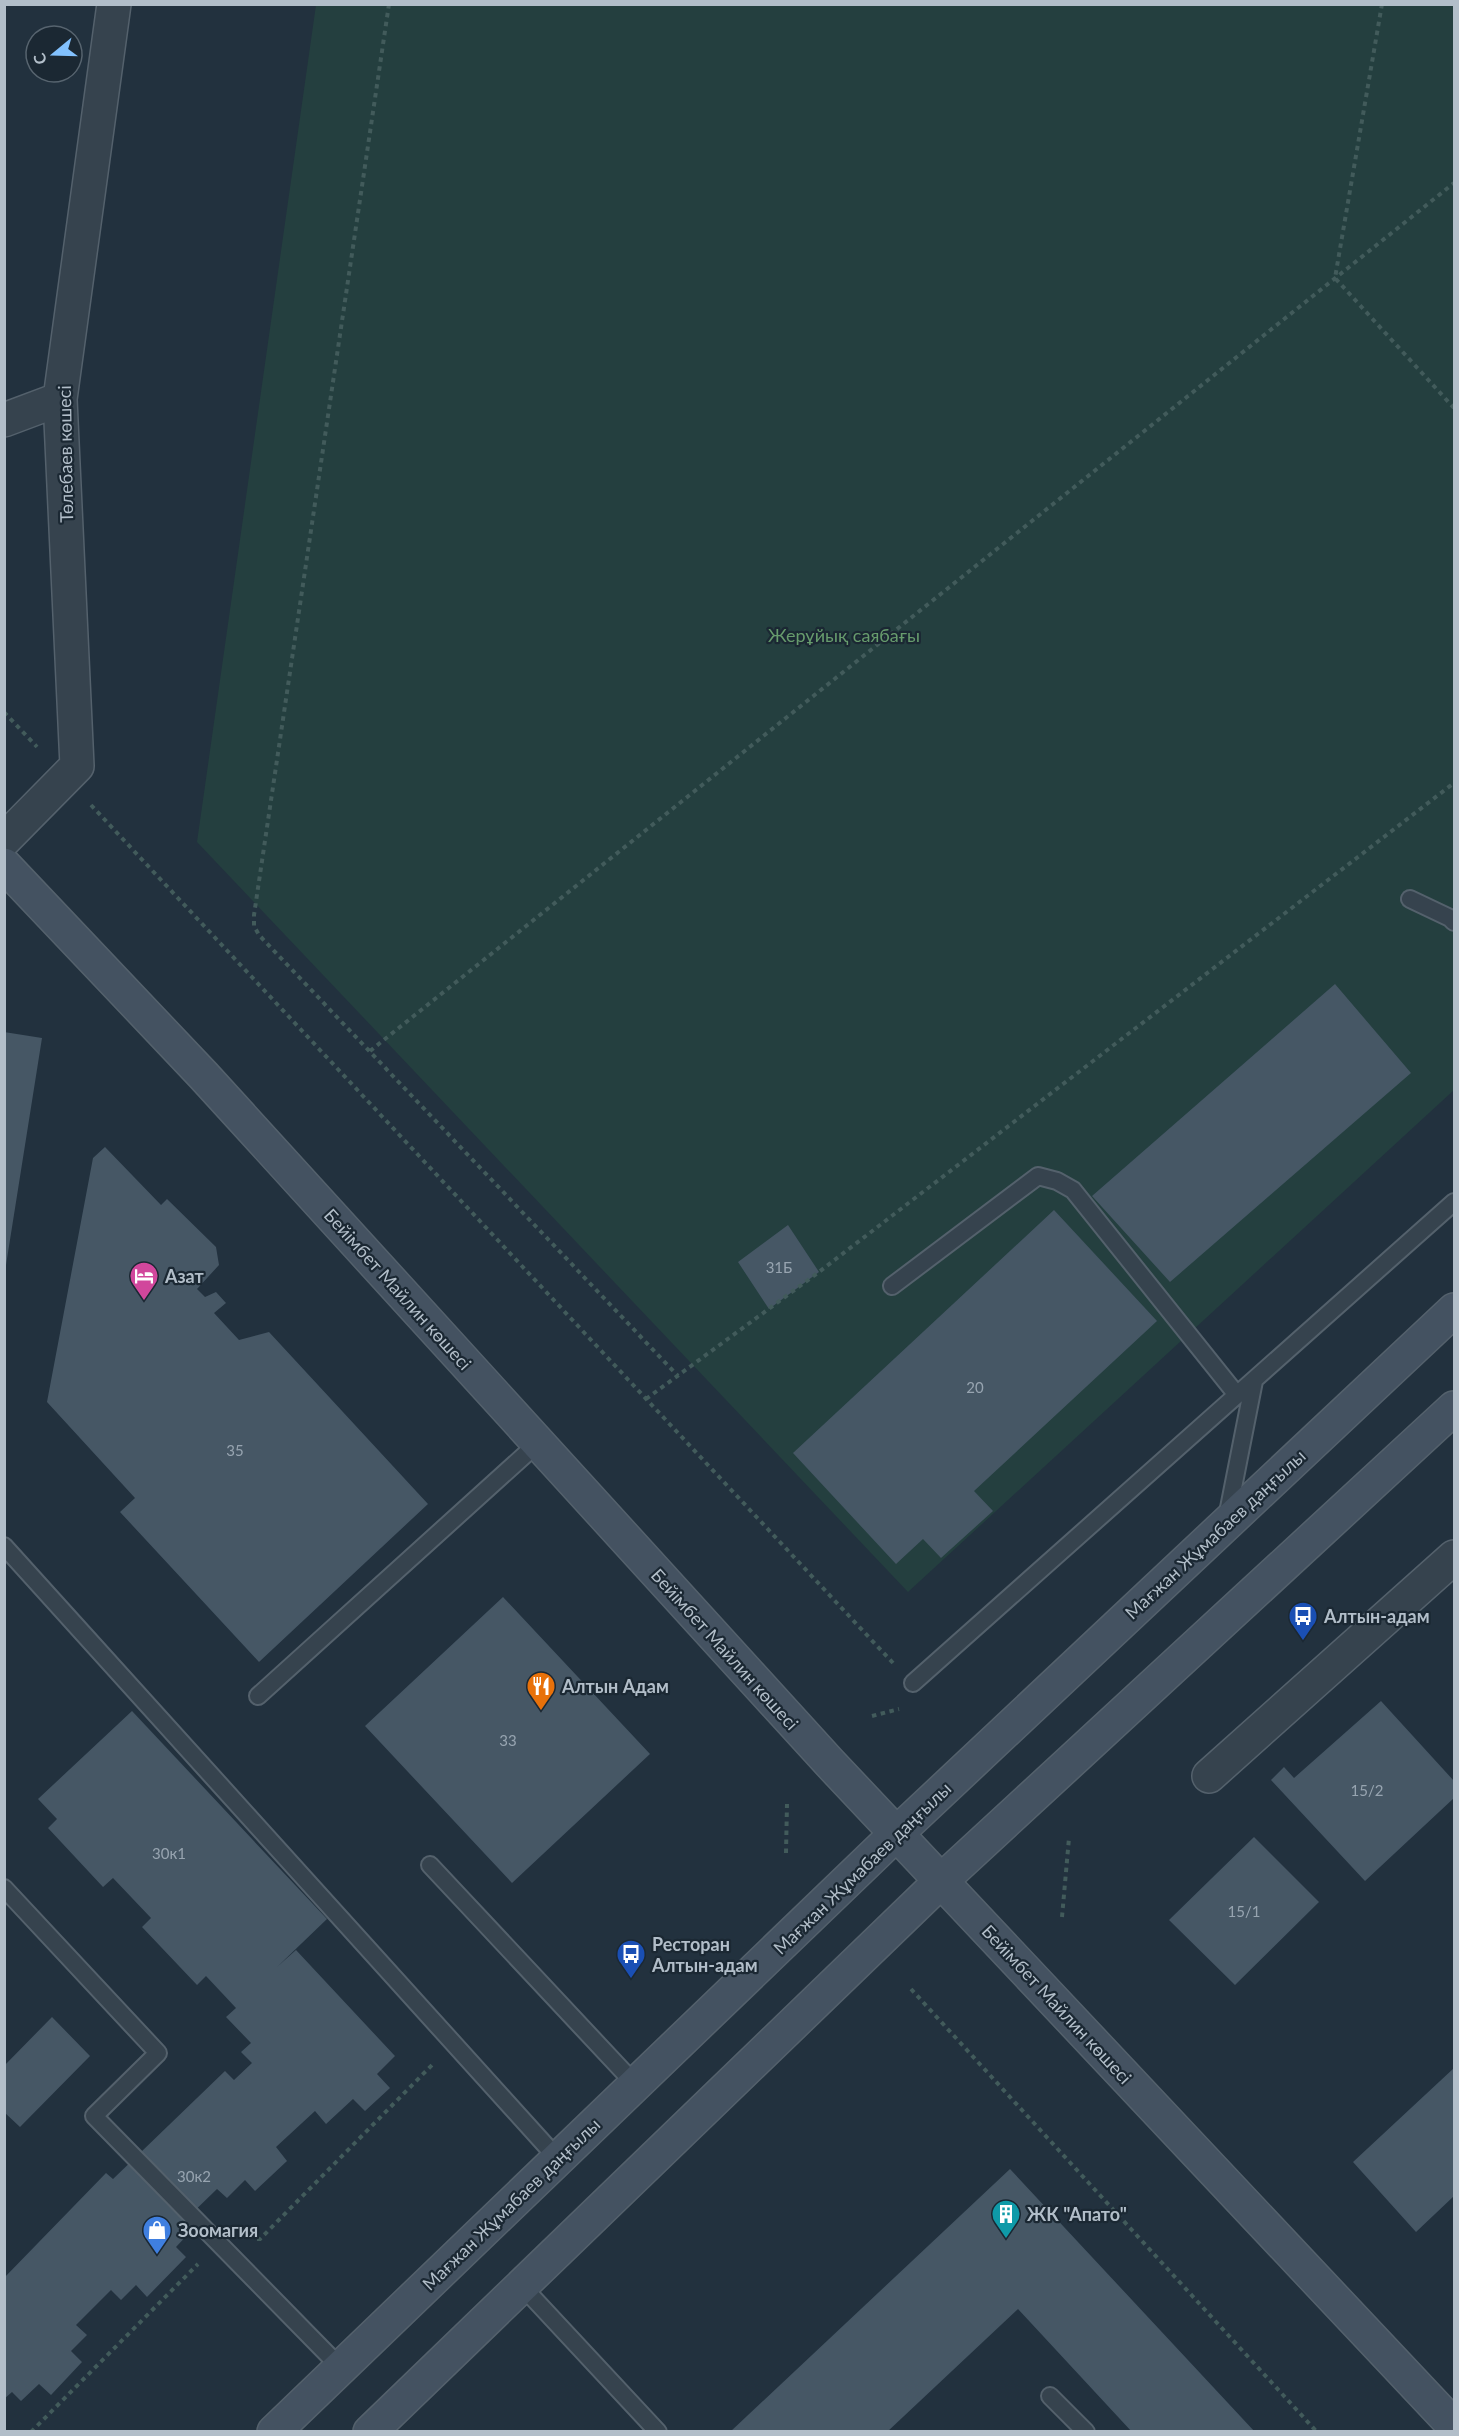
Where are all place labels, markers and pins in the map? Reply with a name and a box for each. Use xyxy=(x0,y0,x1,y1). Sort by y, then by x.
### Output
hotel icon: Азат xyxy=(128,1260,160,1302)
place label: Азат xyxy=(164,1265,205,1287)
bus stop icon: Алтын-адам xyxy=(1287,1600,1319,1642)
place label: Алтын-адам xyxy=(1323,1605,1430,1627)
restaurant icon: Алтын Адам xyxy=(525,1670,557,1712)
place label: Алтын Адам xyxy=(561,1675,669,1697)
place label: Ресторан Алтын-адам xyxy=(651,1933,758,1976)
bus stop icon: Ресторан Алтын-адам xyxy=(615,1938,647,1980)
building icon: ЖК "Апато" xyxy=(990,2198,1022,2240)
place label: ЖК "Апато" xyxy=(1027,2203,1127,2225)
shop icon: Зоомагия xyxy=(141,2214,173,2256)
place label: Зоомагия xyxy=(178,2219,258,2241)

